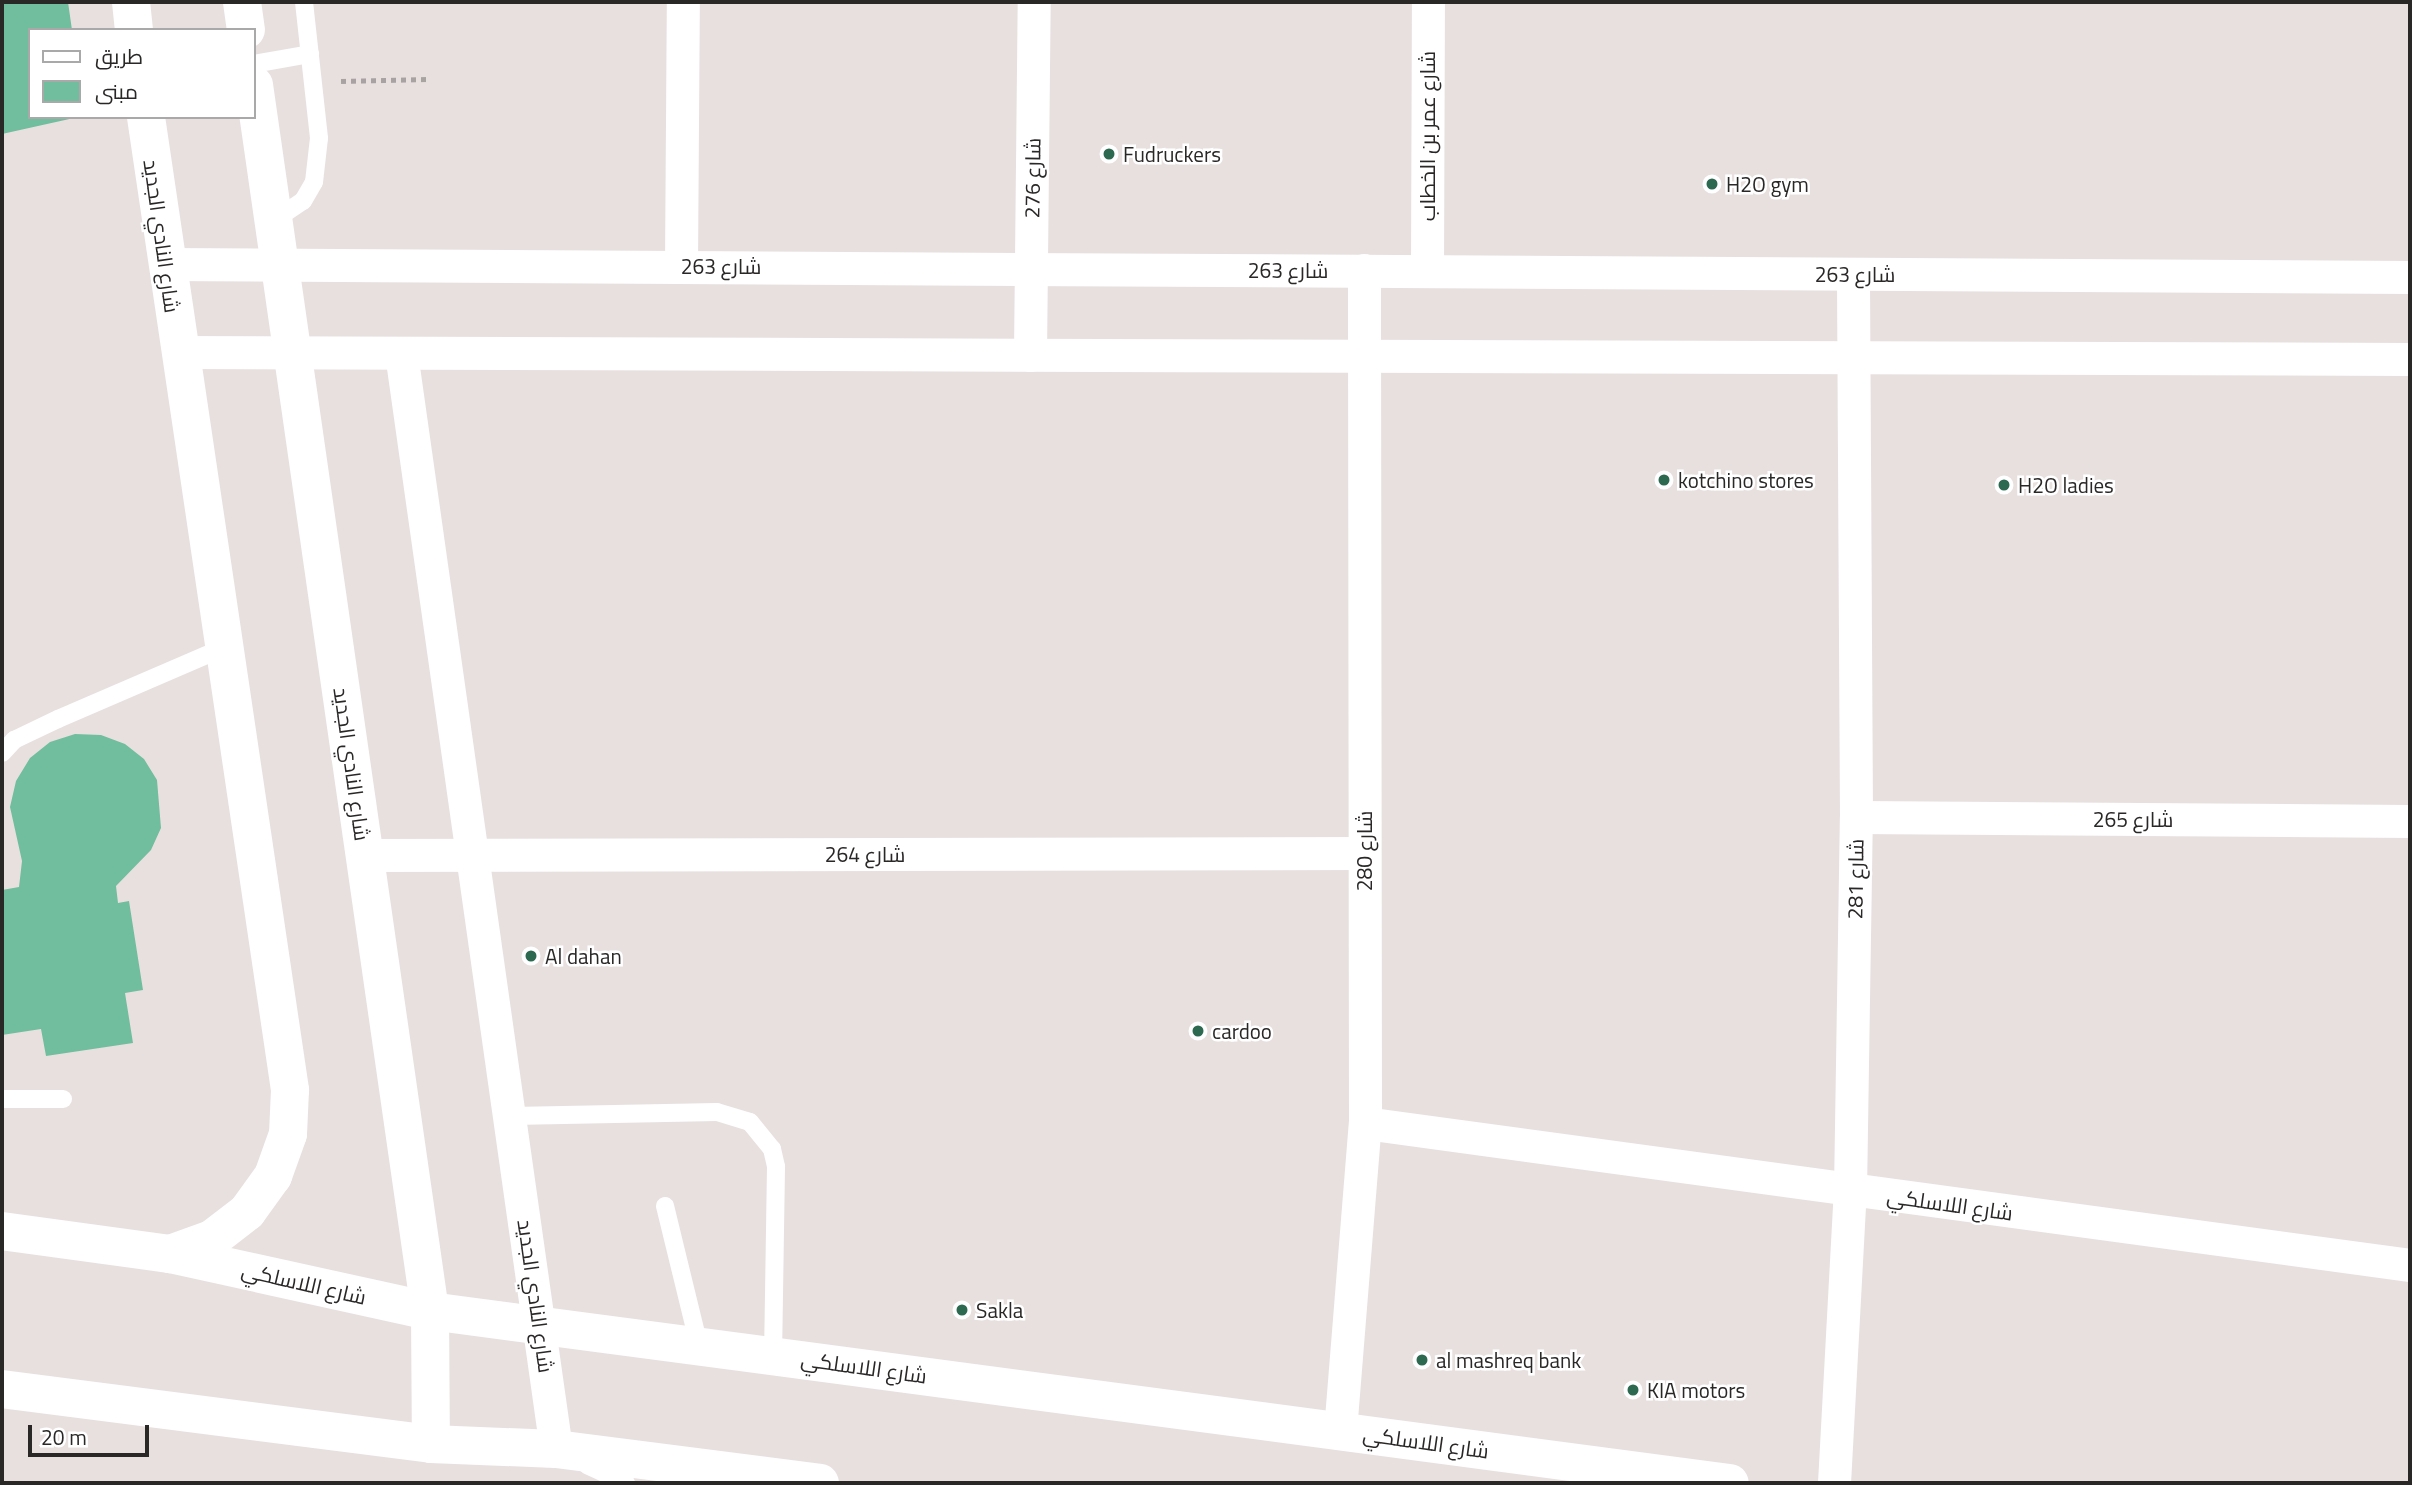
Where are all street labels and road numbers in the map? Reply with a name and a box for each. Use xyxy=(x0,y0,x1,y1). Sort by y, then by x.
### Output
street label: شارع عمر بن الخطاب xyxy=(1414,51,1440,221)
street label: شارع 276 xyxy=(1019,137,1045,219)
street label: شارع النادي الجديد xyxy=(139,158,185,314)
street label: شارع 263 xyxy=(681,253,761,279)
street label: شارع 263 xyxy=(1248,257,1328,283)
street label: شارع 263 xyxy=(1815,261,1895,287)
street label: شارع النادي الجديد xyxy=(329,686,375,842)
street label: شارع 265 xyxy=(2093,806,2173,832)
street label: شارع 280 xyxy=(1351,811,1377,891)
street label: شارع 281 xyxy=(1842,838,1868,920)
street label: شارع 264 xyxy=(825,841,905,867)
street label: شارع اللاسلكي xyxy=(1885,1183,2015,1225)
street label: شارع النادي الجديد xyxy=(513,1218,559,1374)
street label: شارع اللاسلكي xyxy=(239,1256,369,1310)
street label: شارع اللاسلكي xyxy=(799,1346,929,1388)
street label: شارع اللاسلكي xyxy=(1361,1421,1491,1463)

